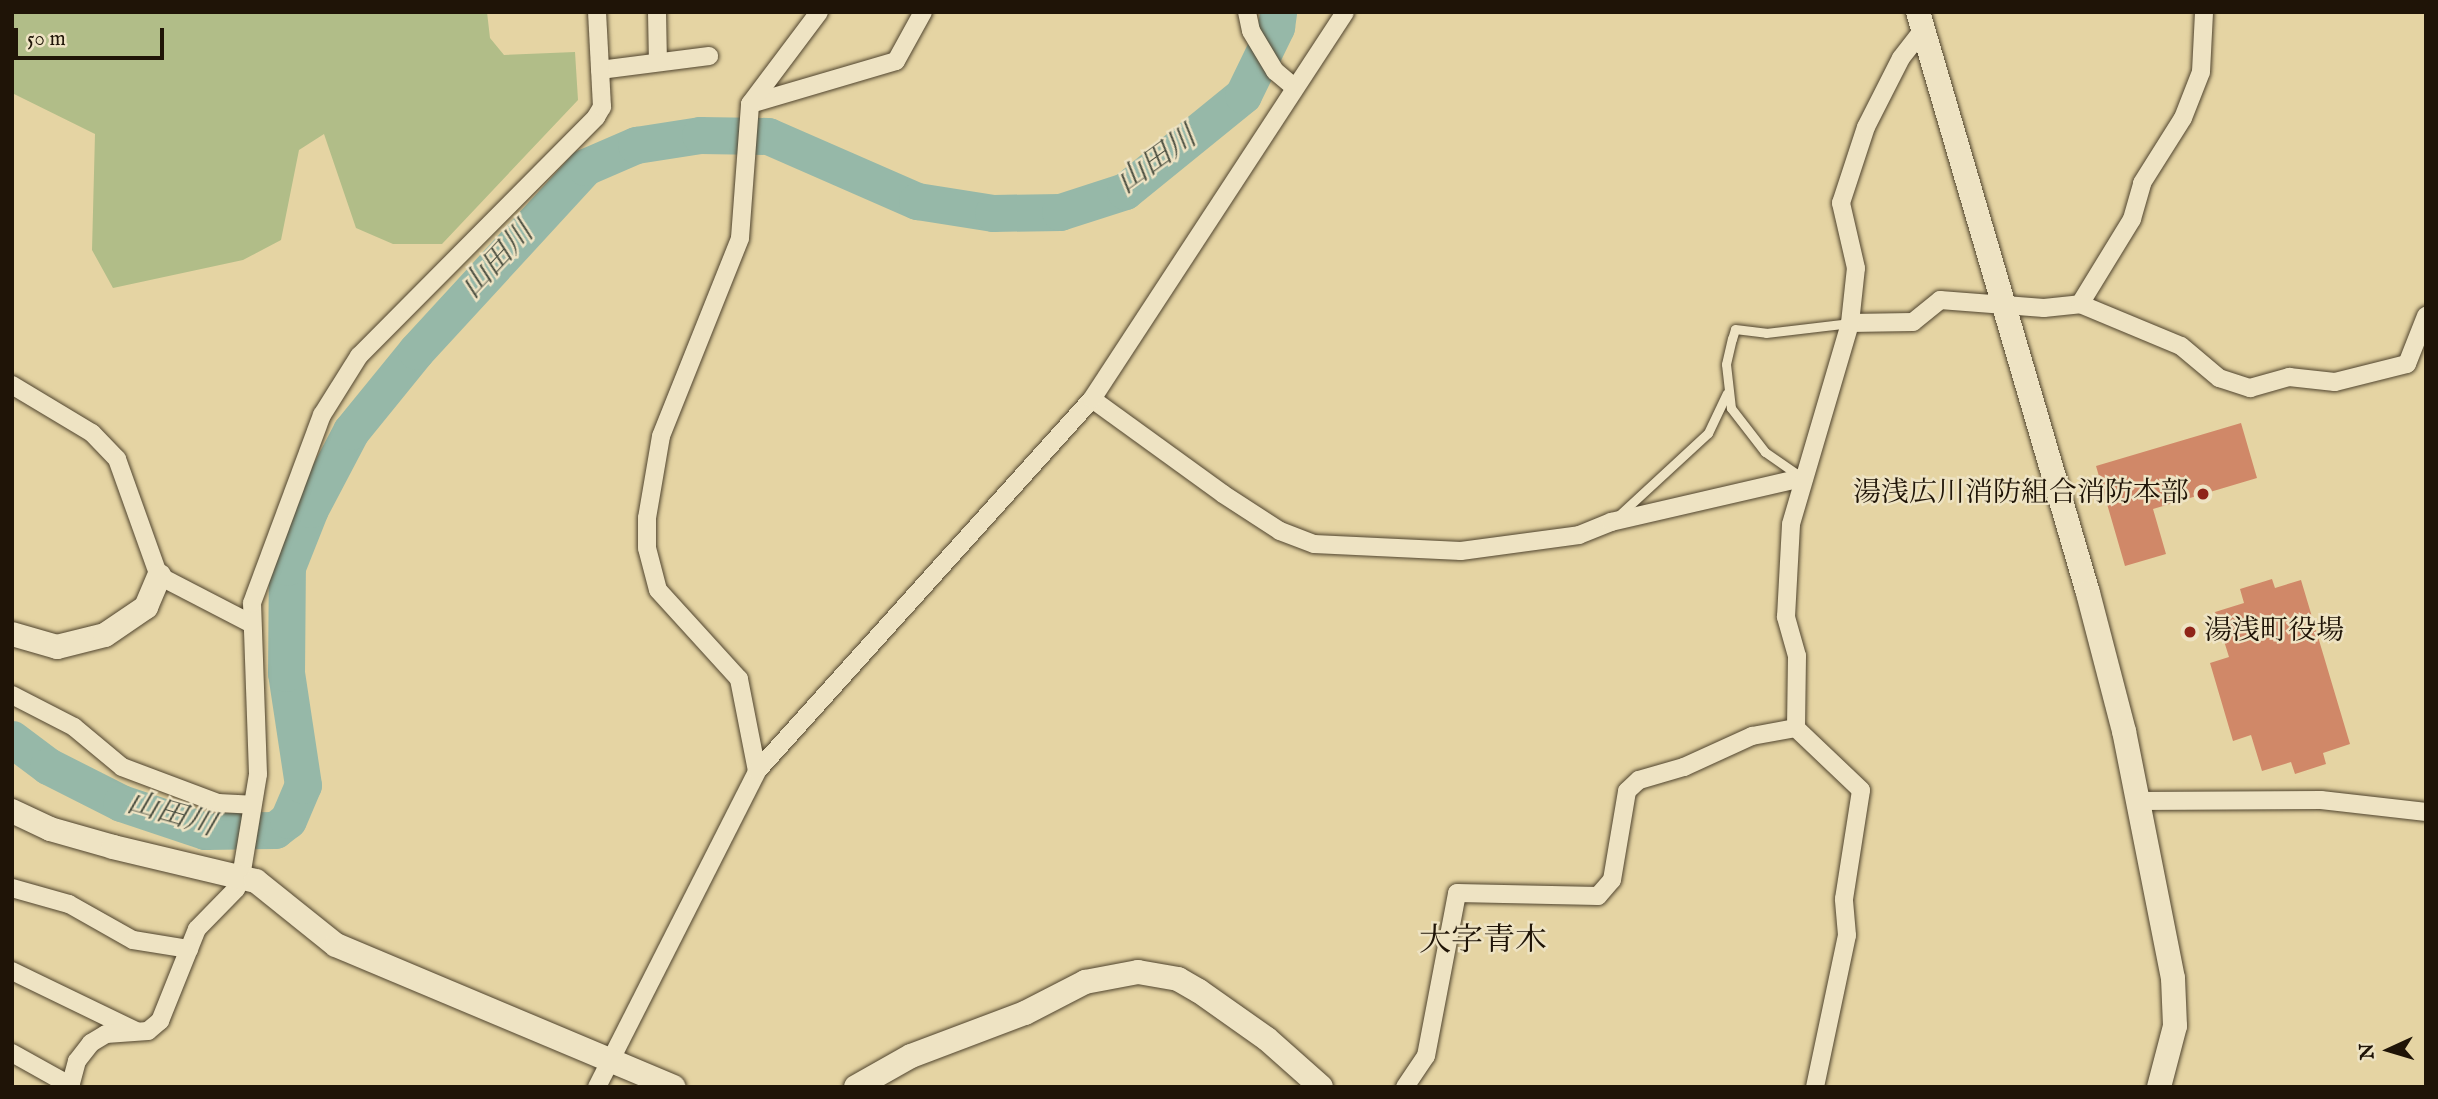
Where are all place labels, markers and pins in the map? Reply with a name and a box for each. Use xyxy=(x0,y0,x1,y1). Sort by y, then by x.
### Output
place label: 湯浅広川消防組合消防本部 xyxy=(1853,477,2189,511)
marker: 湯浅広川消防組合消防本部 xyxy=(2195,486,2211,502)
place label: 湯浅町役場 xyxy=(2204,615,2344,649)
marker: 湯浅町役場 xyxy=(2182,624,2198,640)

